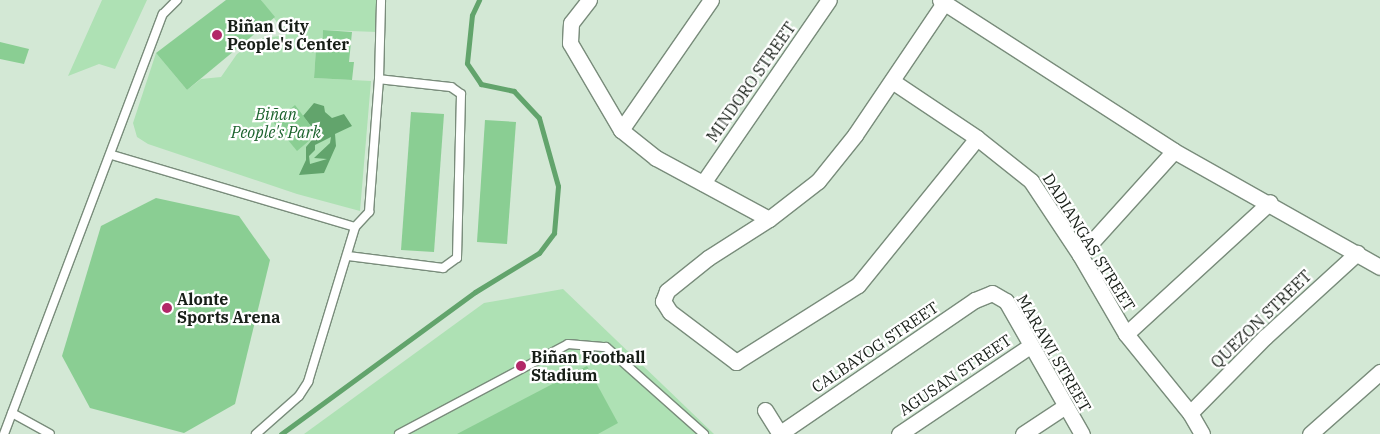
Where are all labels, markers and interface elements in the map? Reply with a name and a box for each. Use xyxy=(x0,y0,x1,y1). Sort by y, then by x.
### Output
place label: Biñan City People's Center xyxy=(227,16,349,54)
street label: MINDORO STREET xyxy=(702,18,800,146)
marker: Biñan City People's Center xyxy=(211,29,223,41)
park label: Biñan People's Park xyxy=(231,104,321,142)
street label: DADIANGAS STREET xyxy=(1039,170,1139,314)
street label: QUEZON STREET xyxy=(1207,266,1315,372)
place label: Alonte Sports Arena xyxy=(177,289,280,327)
street label: MARAWI STREET xyxy=(1013,291,1095,415)
street label: CALBAYOG STREET xyxy=(808,297,942,397)
marker: Alonte Sports Arena xyxy=(161,302,173,314)
street label: AGUSAN STREET xyxy=(895,330,1015,420)
place label: Biñan Football Stadium xyxy=(531,347,646,385)
marker: Biñan Football Stadium xyxy=(515,360,527,372)

